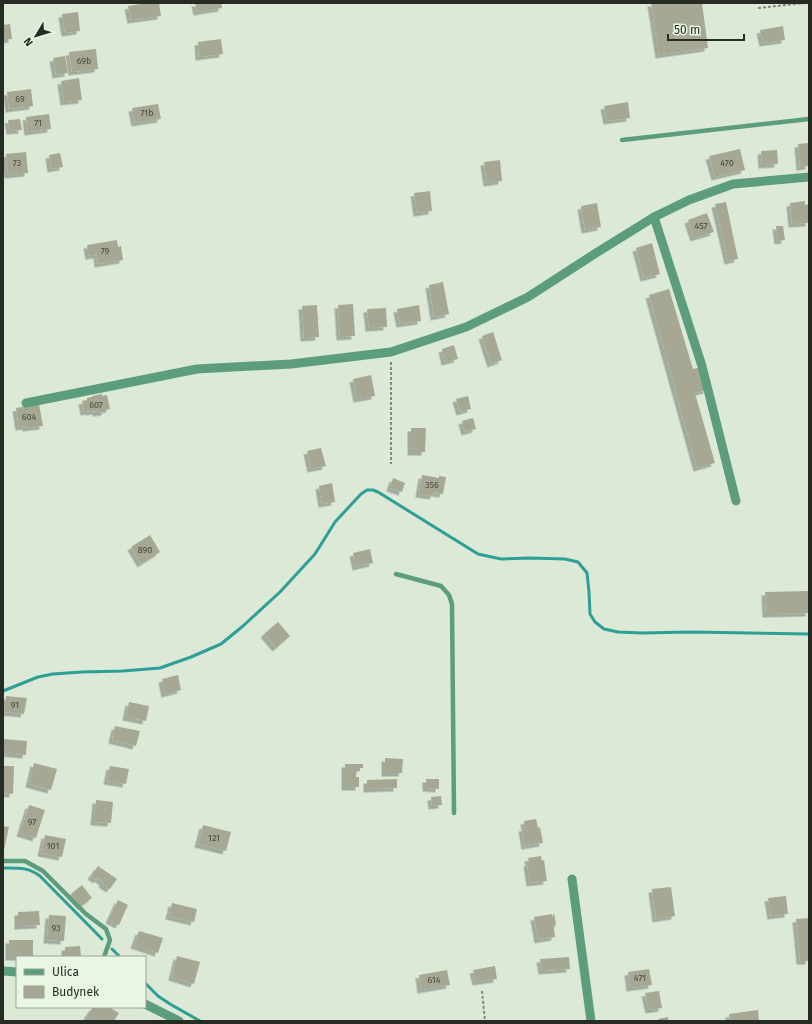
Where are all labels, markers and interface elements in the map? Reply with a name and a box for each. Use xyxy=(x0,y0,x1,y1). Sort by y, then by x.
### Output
north arrow xyxy=(16,16,56,56)
scale bar xyxy=(668,16,744,42)
text: 50 m xyxy=(674,23,700,37)
text: N xyxy=(21,35,36,49)
house number: 69b xyxy=(77,56,91,66)
house number: 69 xyxy=(15,94,25,104)
house number: 71b xyxy=(140,108,154,118)
house number: 71 xyxy=(34,118,42,128)
house number: 73 xyxy=(13,158,21,168)
house number: 470 xyxy=(720,158,734,168)
house number: 457 xyxy=(695,221,708,231)
house number: 79 xyxy=(101,246,110,256)
house number: 607 xyxy=(89,400,103,410)
house number: 604 xyxy=(22,412,37,422)
house number: 356 xyxy=(425,480,439,490)
house number: 890 xyxy=(138,545,152,555)
house number: 91 xyxy=(11,700,19,710)
house number: 97 xyxy=(28,817,36,827)
house number: 121 xyxy=(208,833,220,843)
house number: 101 xyxy=(47,841,59,851)
house number: 93 xyxy=(51,923,61,933)
legend xyxy=(16,956,146,1008)
text: Ulica xyxy=(52,965,79,979)
house number: 471 xyxy=(634,973,646,983)
house number: 614 xyxy=(427,975,441,985)
text: Budynek xyxy=(52,985,100,999)

